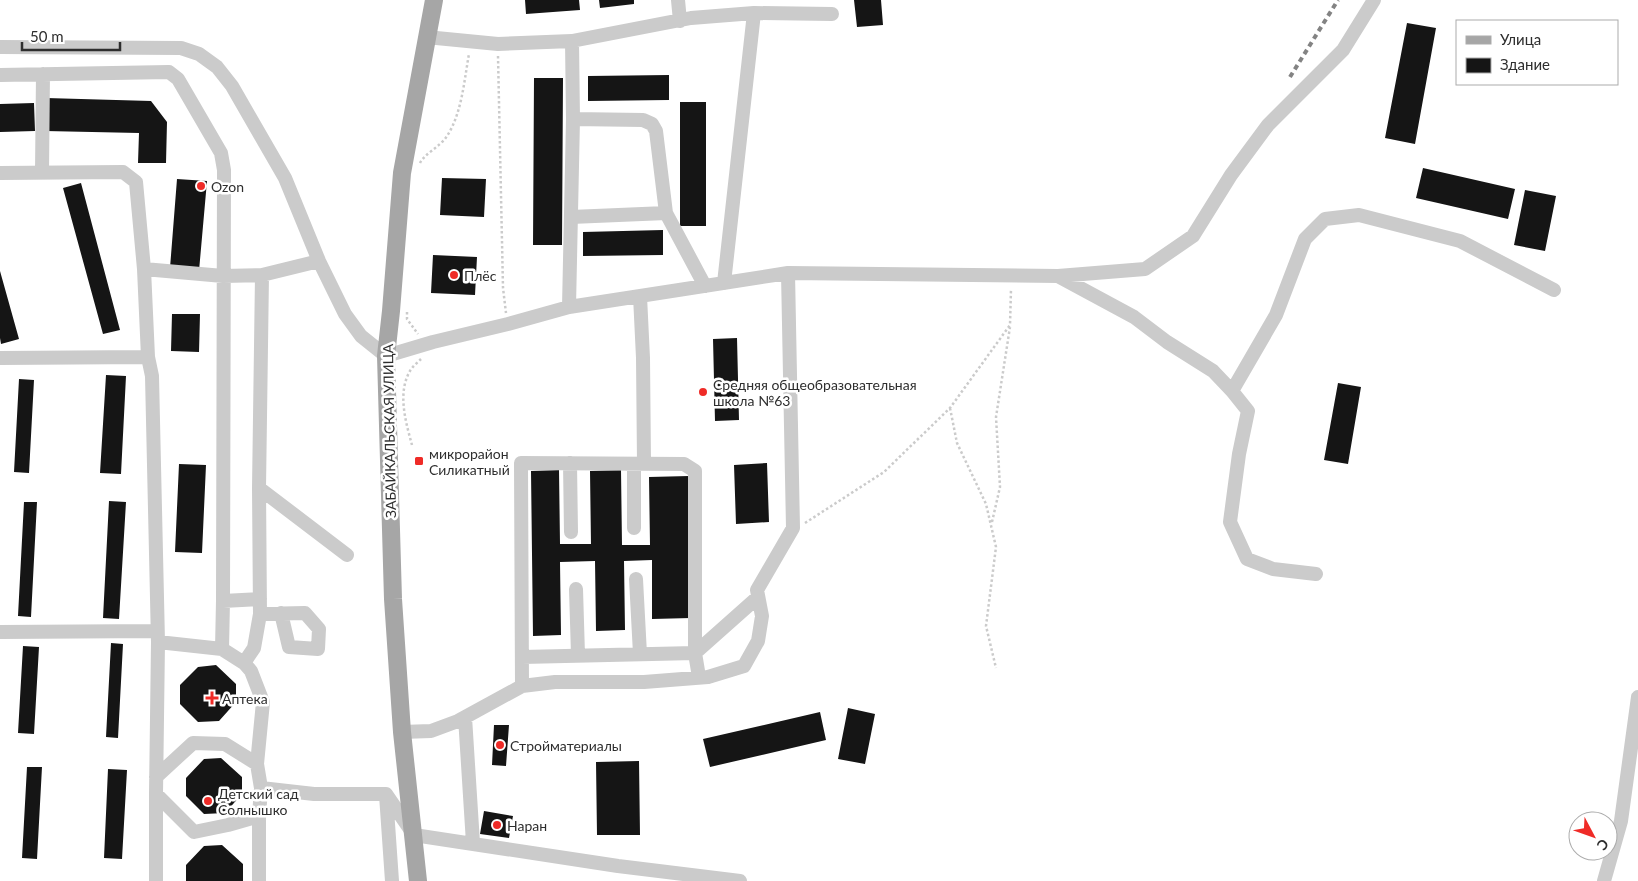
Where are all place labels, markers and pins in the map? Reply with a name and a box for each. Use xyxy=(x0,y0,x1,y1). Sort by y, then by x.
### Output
place label: Ozon xyxy=(211,178,244,195)
marker: Ozon xyxy=(195,180,207,192)
place label: Плёс xyxy=(464,267,497,284)
marker: Плёс xyxy=(448,269,460,281)
place label: Средняя общеобразовательная школа №63 xyxy=(713,376,917,409)
marker: Средняя общеобразовательная школа №63 xyxy=(697,386,709,398)
place label: микрорайон Силикатный xyxy=(429,445,510,478)
marker: микрорайон Силикатный xyxy=(413,455,425,467)
place label: Аптека xyxy=(222,690,268,707)
marker: Аптека xyxy=(206,692,218,704)
place label: Стройматериалы xyxy=(510,737,622,754)
marker: Стройматериалы xyxy=(494,739,506,751)
place label: Детский сад Солнышко xyxy=(218,785,299,818)
marker: Детский сад Солнышко xyxy=(202,795,214,807)
place label: Наран xyxy=(507,817,547,834)
marker: Наран xyxy=(491,819,503,831)

